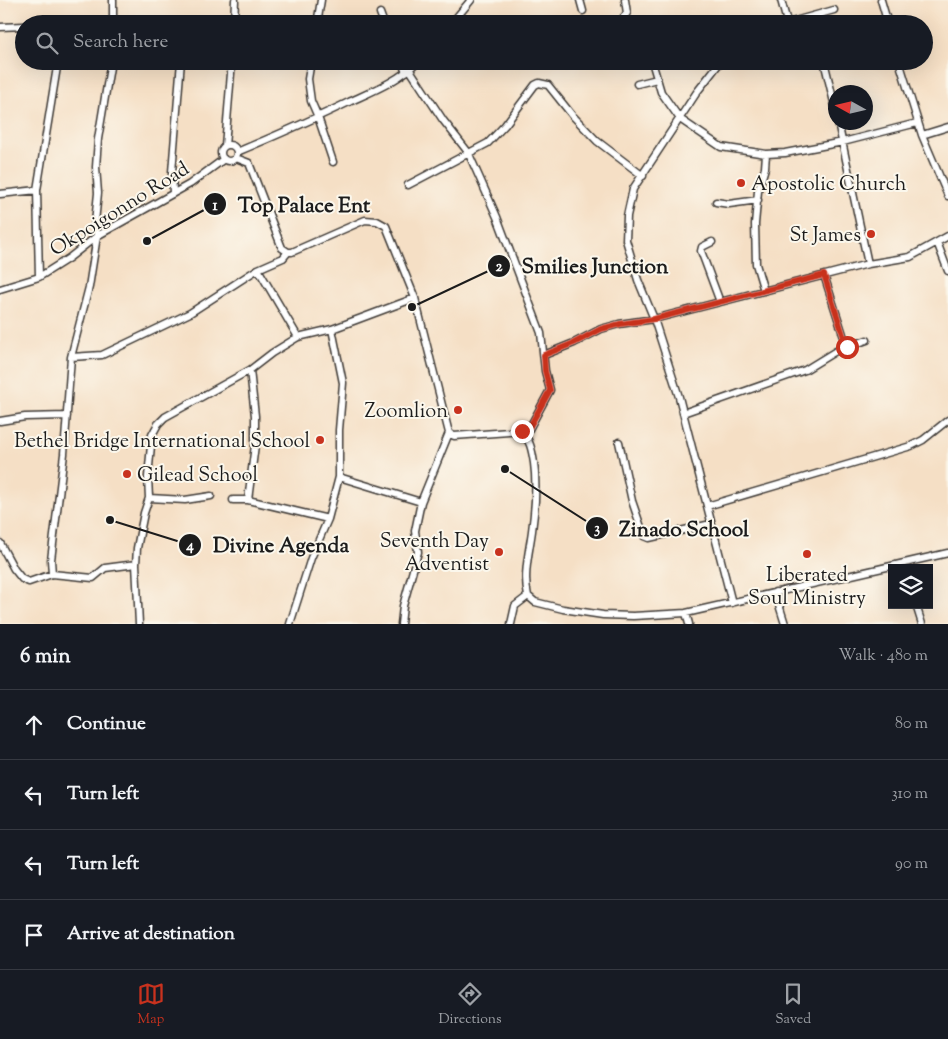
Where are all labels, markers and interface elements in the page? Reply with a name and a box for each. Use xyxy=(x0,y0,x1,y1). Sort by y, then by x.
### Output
search box xyxy=(15,15,933,70)
icon: search xyxy=(33,29,61,57)
text: Search here xyxy=(73,29,168,56)
north arrow xyxy=(828,85,873,130)
street label: Okpoigonno Road xyxy=(45,156,196,265)
place label: Apostolic Church xyxy=(751,171,907,200)
marker: Apostolic Church xyxy=(735,177,747,189)
callout: Top Palace Ent xyxy=(203,186,381,222)
text: Top Palace Ent xyxy=(238,192,371,222)
text: 1 xyxy=(212,196,218,217)
place label: St James xyxy=(789,222,861,251)
marker: St James xyxy=(865,228,877,240)
callout: Smilies Junction xyxy=(486,248,678,284)
text: Smilies Junction xyxy=(522,253,669,283)
text: 2 xyxy=(495,257,503,278)
route start xyxy=(836,336,859,359)
place label: Zoomlion xyxy=(364,398,448,427)
marker: Zoomlion xyxy=(452,404,464,416)
route end xyxy=(511,420,534,443)
place label: Bethel Bridge International School xyxy=(14,428,310,457)
marker: Bethel Bridge International School xyxy=(314,434,326,446)
place label: Gilead School xyxy=(137,462,258,491)
marker: Gilead School xyxy=(121,468,133,480)
callout: Zinado School xyxy=(584,510,759,546)
text: Zinado School xyxy=(619,516,749,546)
text: 3 xyxy=(594,519,600,540)
callout: Divine Agenda xyxy=(177,527,359,563)
place label: Seventh Day Adventist xyxy=(380,528,489,580)
text: Divine Agenda xyxy=(213,532,349,562)
text: 4 xyxy=(185,536,194,557)
marker: Seventh Day Adventist xyxy=(493,546,505,558)
marker: Liberated Soul Ministry xyxy=(801,548,813,560)
place label: Liberated Soul Ministry xyxy=(748,562,866,614)
map controls xyxy=(888,564,933,609)
button: layers xyxy=(888,564,933,609)
text: 6 min xyxy=(20,642,71,672)
text: Walk · 480 m xyxy=(838,645,928,668)
icon: ahead xyxy=(20,711,48,739)
text: Continue xyxy=(67,711,146,738)
text: 80 m xyxy=(895,713,928,736)
icon: left xyxy=(20,781,48,809)
text: Turn left xyxy=(67,781,139,808)
text: 310 m xyxy=(891,783,928,806)
icon: left xyxy=(20,851,48,879)
text: Turn left xyxy=(67,851,139,878)
text: 90 m xyxy=(895,853,928,876)
icon: arrive xyxy=(20,921,48,949)
text: Arrive at destination xyxy=(67,921,235,948)
tab: Map xyxy=(137,980,165,1030)
tab: Directions xyxy=(438,980,502,1030)
tab: Saved xyxy=(775,980,811,1030)

